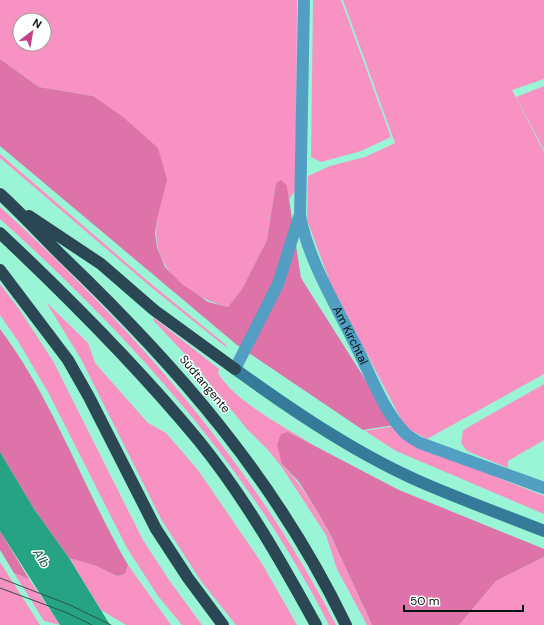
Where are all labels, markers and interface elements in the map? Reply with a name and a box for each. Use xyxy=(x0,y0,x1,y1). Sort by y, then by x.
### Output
north arrow xyxy=(12,12,52,52)
text: N xyxy=(30,15,44,31)
street label: Am Kirchtal xyxy=(329,303,372,367)
street label: Südtangente xyxy=(176,352,234,416)
water label: Alb xyxy=(29,545,54,571)
scale bar xyxy=(404,587,523,613)
text: 50 m xyxy=(410,593,439,609)

